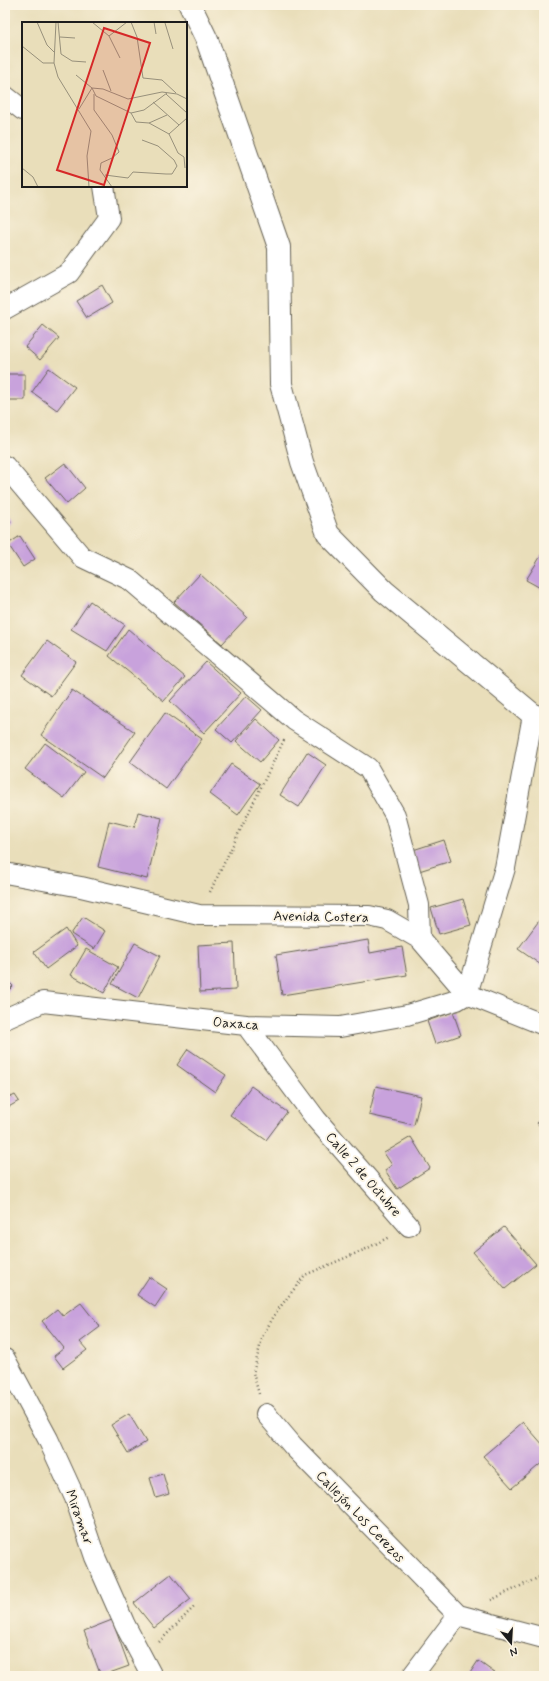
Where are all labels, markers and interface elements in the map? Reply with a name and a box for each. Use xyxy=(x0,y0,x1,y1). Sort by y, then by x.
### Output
inset map xyxy=(22,22,187,187)
street label: Avenida Costera xyxy=(273,907,369,927)
street label: Oaxaca xyxy=(212,1013,260,1035)
street label: Calle 2 de Octubre xyxy=(321,1128,405,1221)
street label: Callejón Los Cerezos xyxy=(312,1467,409,1566)
street label: Miramar xyxy=(61,1487,97,1547)
north arrow xyxy=(491,1623,531,1663)
text: N xyxy=(508,1644,519,1659)

